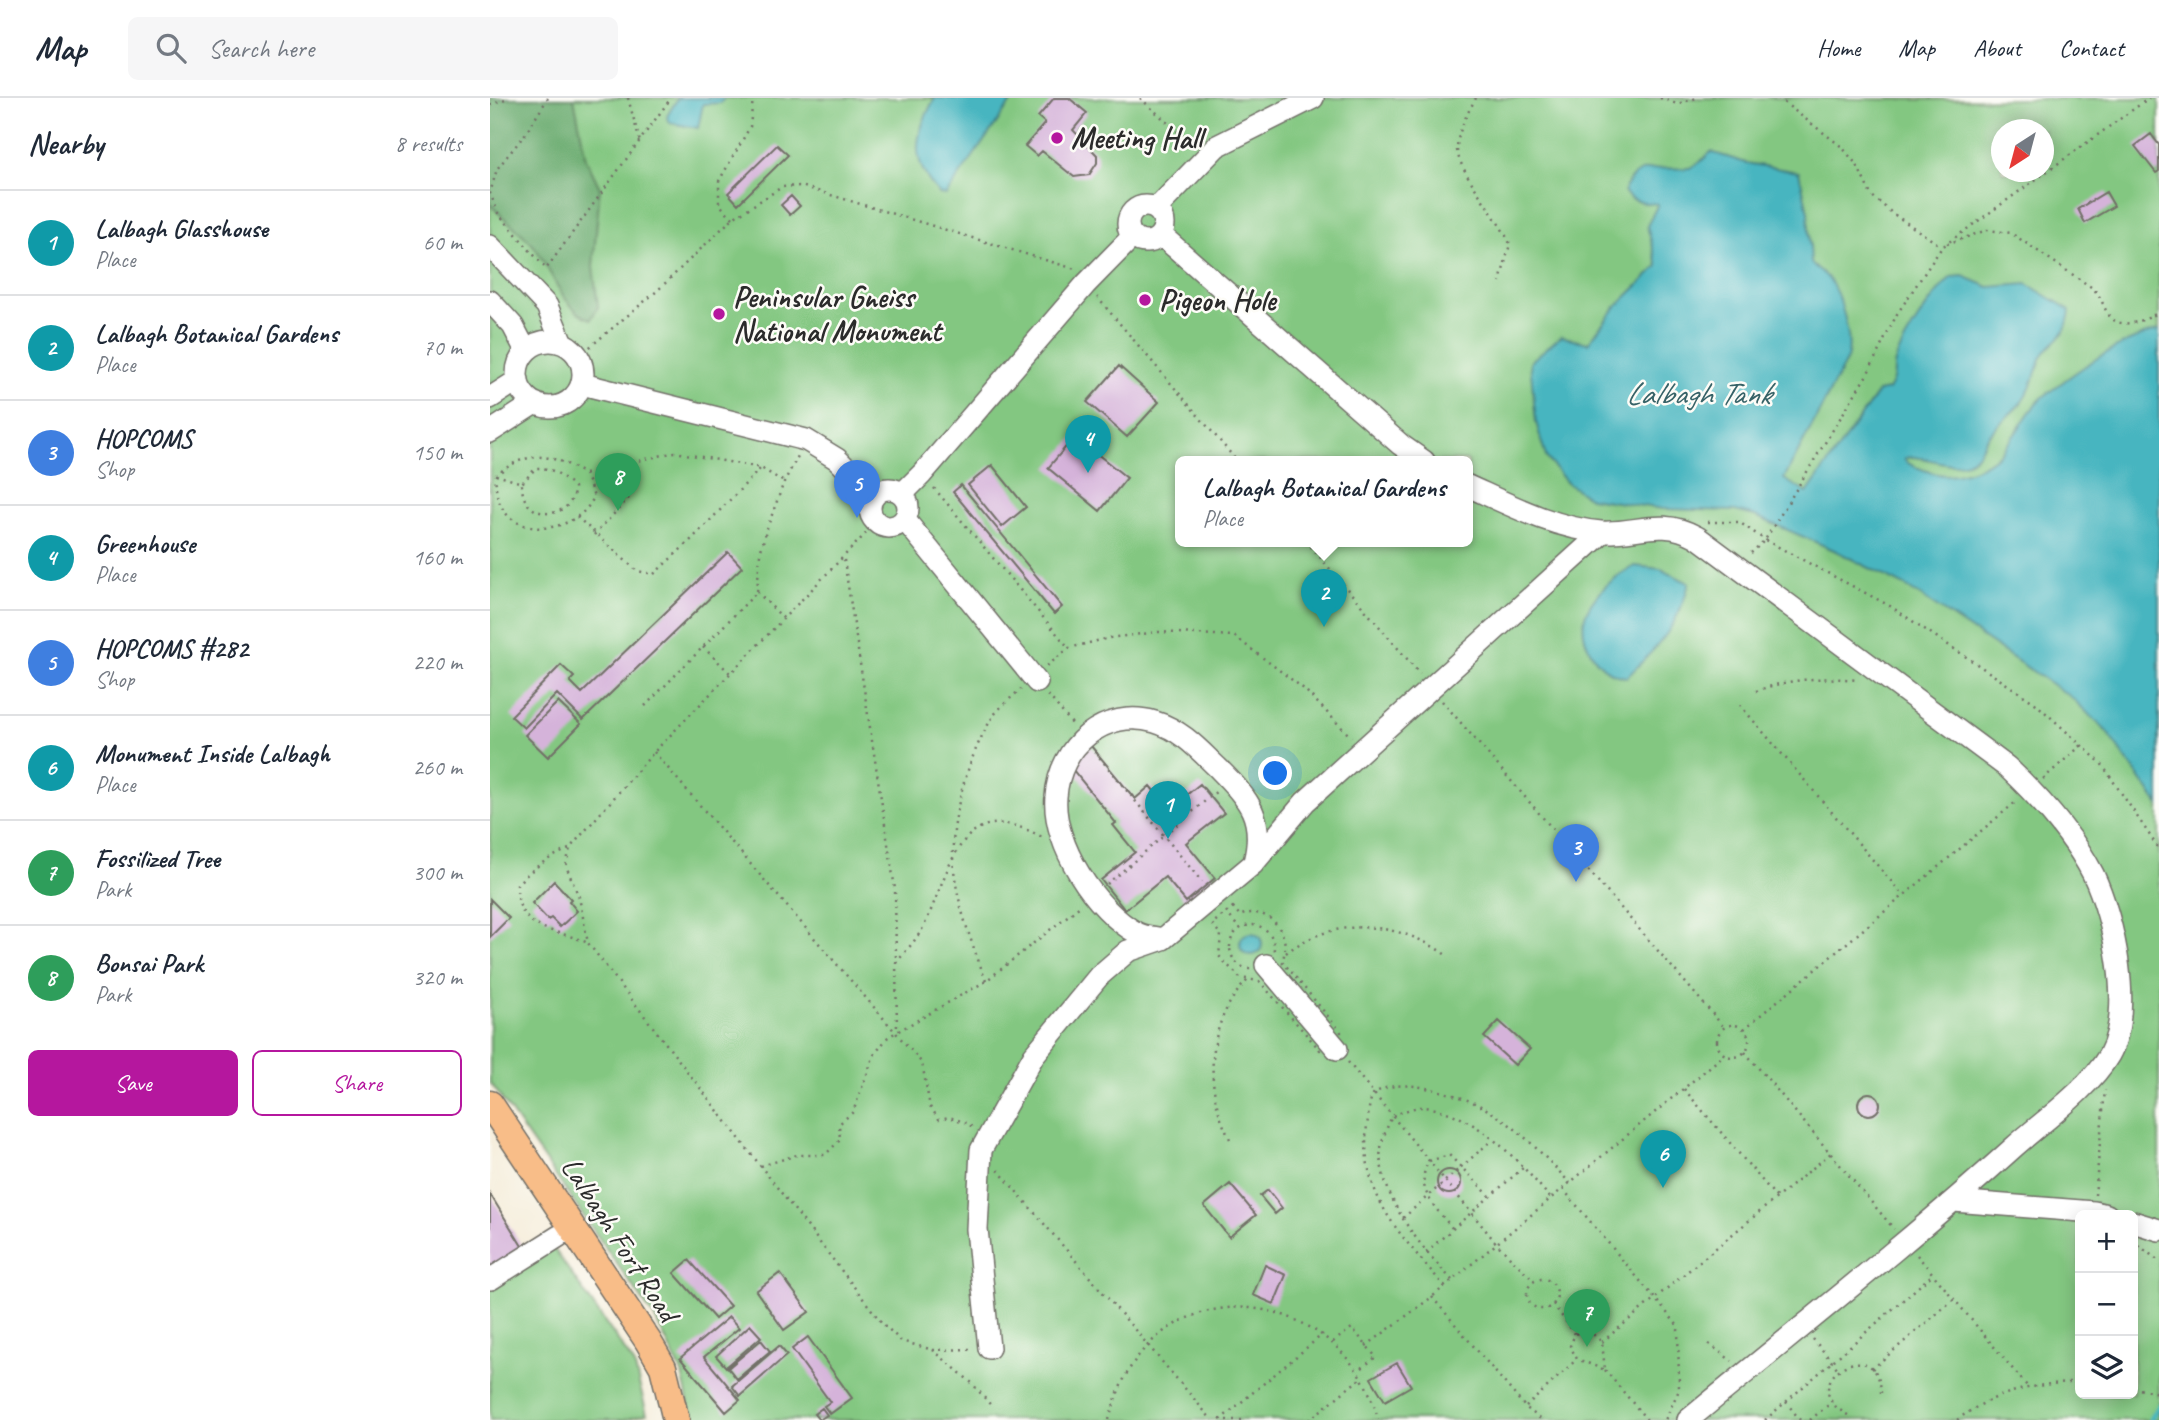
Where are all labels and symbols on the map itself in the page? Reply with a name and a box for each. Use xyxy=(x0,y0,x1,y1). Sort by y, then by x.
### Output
place label: Meeting Hall xyxy=(1071,119,1208,157)
north arrow xyxy=(1991,119,2054,182)
marker: Meeting Hall xyxy=(1049,130,1065,146)
place label: Peninsular Gneiss National Monument xyxy=(733,278,944,350)
place label: Pigeon Hole xyxy=(1159,281,1277,319)
marker: Pigeon Hole xyxy=(1137,292,1153,308)
marker: Peninsular Gneiss National Monument xyxy=(711,306,727,322)
water label: Lalbagh Tank xyxy=(1626,373,1777,414)
pin: 4 xyxy=(1065,415,1111,473)
pin: 8 xyxy=(595,453,641,511)
pin: 5 xyxy=(834,460,880,518)
pin: 2 xyxy=(1301,569,1347,627)
your location xyxy=(1258,756,1292,790)
pin: 1 xyxy=(1145,781,1191,839)
pin: 3 xyxy=(1553,824,1599,882)
pin: 6 xyxy=(1640,1130,1686,1188)
street label: Lalbagh Fort Road xyxy=(553,1150,690,1332)
pin: 7 xyxy=(1564,1289,1610,1347)

